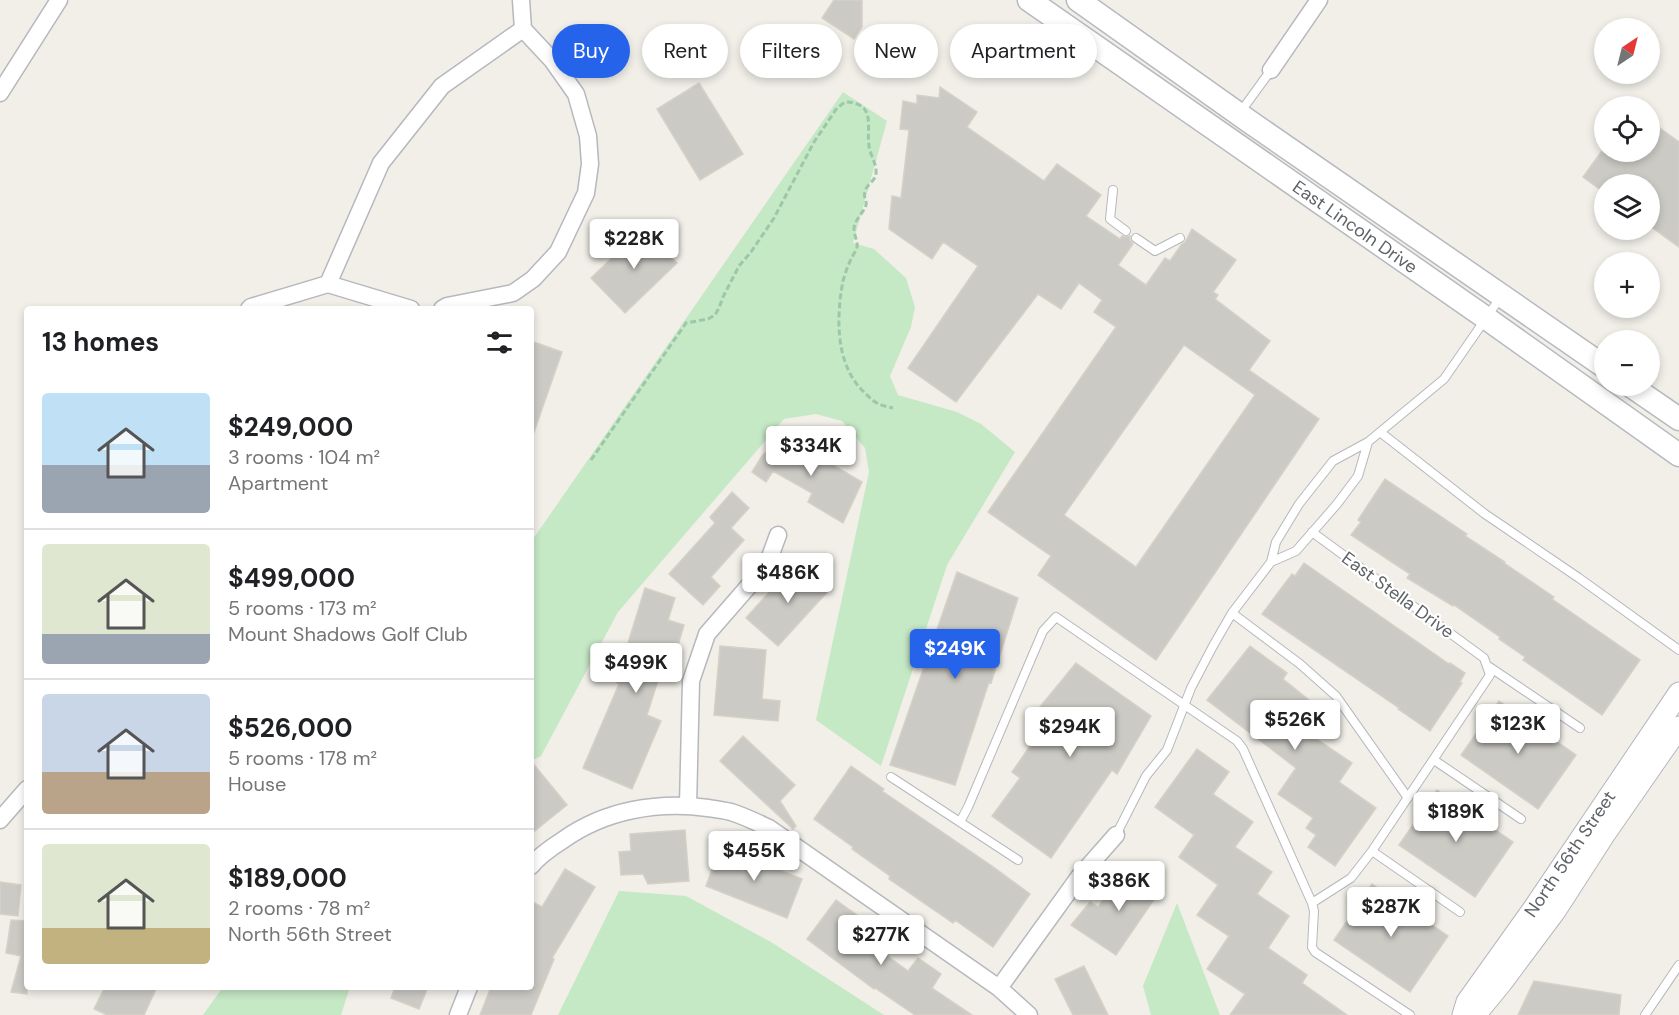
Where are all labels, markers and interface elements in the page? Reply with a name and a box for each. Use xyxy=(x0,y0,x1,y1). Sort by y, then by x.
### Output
north arrow xyxy=(1594,18,1660,84)
map controls xyxy=(1594,18,1660,396)
chip: Buy xyxy=(552,24,630,78)
chip: Rent xyxy=(642,24,728,78)
chip: Filters xyxy=(740,24,842,78)
chip: New xyxy=(854,24,938,78)
chip: Apartment xyxy=(950,24,1097,78)
button: locate xyxy=(1594,96,1660,162)
button: layers xyxy=(1594,174,1660,240)
street label: East Lincoln Drive xyxy=(1288,175,1422,279)
pin: $228K xyxy=(592,219,676,270)
text: $228K xyxy=(604,225,664,251)
button: + xyxy=(1594,252,1660,318)
text: 13 homes xyxy=(42,325,159,359)
icon: filters xyxy=(483,326,516,359)
button: − xyxy=(1594,330,1660,396)
text: $249,000 xyxy=(228,410,353,444)
icon: home xyxy=(90,417,162,489)
pin: $334K xyxy=(769,426,853,477)
text: $334K xyxy=(780,432,842,458)
text: 3 rooms · 104 m² xyxy=(228,444,380,470)
text: Apartment xyxy=(228,470,328,496)
street label: East Stella Drive xyxy=(1337,546,1459,644)
pin: $486K xyxy=(746,553,830,604)
text: $486K xyxy=(756,559,820,585)
text: $499,000 xyxy=(228,561,355,595)
icon: home xyxy=(90,568,162,640)
text: 5 rooms · 173 m² xyxy=(228,595,377,621)
text: Mount Shadows Golf Club xyxy=(228,621,468,647)
pin: $249K xyxy=(913,629,997,680)
text: $249K xyxy=(924,635,986,661)
pin: $499K xyxy=(594,643,678,694)
text: $499K xyxy=(604,649,668,675)
pin: $526K xyxy=(1253,700,1337,751)
pin: $123K xyxy=(1476,704,1560,755)
text: $526K xyxy=(1264,706,1326,732)
pin: $294K xyxy=(1028,707,1112,758)
text: $123K xyxy=(1490,710,1546,736)
text: $526,000 xyxy=(228,711,353,745)
text: $294K xyxy=(1039,713,1101,739)
icon: home xyxy=(90,718,162,790)
text: 5 rooms · 178 m² xyxy=(228,745,377,771)
text: House xyxy=(228,771,286,797)
street label: North 56th Street xyxy=(1519,786,1621,922)
pin: $189K xyxy=(1414,792,1498,843)
text: $189K xyxy=(1427,798,1485,824)
pin: $455K xyxy=(712,831,796,882)
text: $455K xyxy=(722,837,786,863)
text: $189,000 xyxy=(228,861,347,895)
pin: $386K xyxy=(1077,861,1161,912)
text: $386K xyxy=(1088,867,1150,893)
icon: home xyxy=(90,868,162,940)
pin: $287K xyxy=(1349,887,1433,938)
text: $287K xyxy=(1361,893,1421,919)
text: 2 rooms · 78 m² xyxy=(228,895,370,921)
pin: $277K xyxy=(839,915,923,966)
text: North 56th Street xyxy=(228,921,392,947)
text: $277K xyxy=(852,921,910,947)

